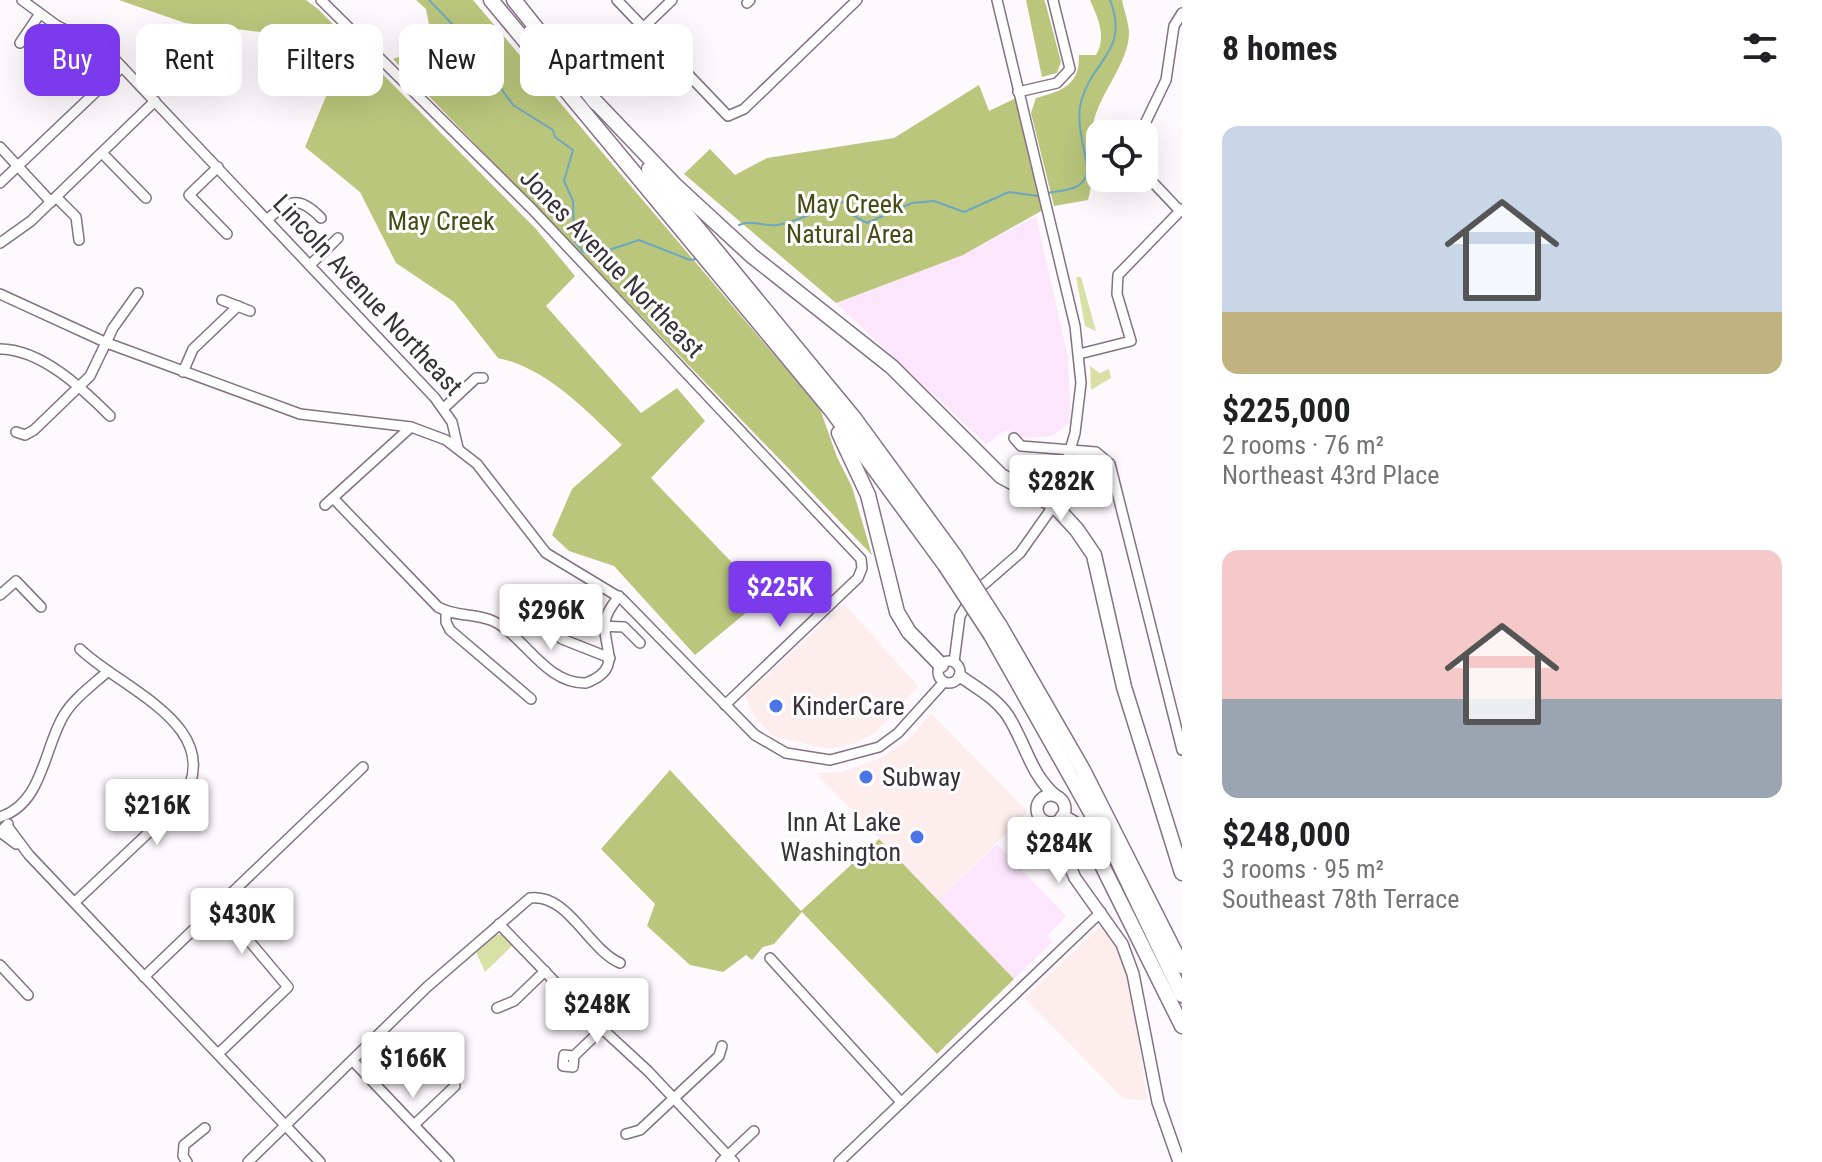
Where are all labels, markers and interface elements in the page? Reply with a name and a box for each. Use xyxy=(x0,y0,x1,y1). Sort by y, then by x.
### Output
chip: Buy xyxy=(24,24,120,96)
chip: Rent xyxy=(136,24,242,96)
chip: Filters xyxy=(258,24,383,96)
chip: New xyxy=(399,24,504,96)
chip: Apartment xyxy=(520,24,693,96)
icon: filters xyxy=(1738,26,1782,70)
text: 8 homes xyxy=(1222,28,1338,68)
map controls xyxy=(1086,120,1158,192)
button: locate xyxy=(1086,120,1158,192)
street label: Jones Avenue Northeast xyxy=(514,162,710,364)
icon: home xyxy=(1430,178,1574,322)
street label: Lincoln Avenue Northeast xyxy=(267,188,469,402)
park label: May Creek Natural Area xyxy=(786,189,914,249)
park label: May Creek xyxy=(387,206,495,236)
text: $225,000 xyxy=(1222,390,1351,430)
text: 2 rooms · 76 m² xyxy=(1222,430,1384,460)
pin: $282K xyxy=(1005,455,1117,523)
text: Northeast 43rd Place xyxy=(1222,460,1439,490)
text: $282K xyxy=(1028,466,1094,496)
pin: $225K xyxy=(724,561,836,629)
text: $225K xyxy=(747,572,813,602)
pin: $296K xyxy=(495,584,607,652)
text: $296K xyxy=(518,595,584,625)
icon: home xyxy=(1430,602,1574,746)
place label: KinderCare xyxy=(792,691,905,721)
marker: KinderCare xyxy=(767,697,785,715)
place label: Subway xyxy=(882,762,961,792)
marker: Subway xyxy=(857,768,875,786)
pin: $216K xyxy=(101,779,213,847)
text: $216K xyxy=(124,790,190,820)
place label: Inn At Lake Washington xyxy=(780,807,901,867)
text: $248,000 xyxy=(1222,814,1351,854)
pin: $284K xyxy=(1003,817,1115,885)
marker: Inn At Lake Washington xyxy=(908,828,926,846)
text: $284K xyxy=(1026,828,1092,858)
text: 3 rooms · 95 m² xyxy=(1222,854,1384,884)
text: Southeast 78th Terrace xyxy=(1222,884,1459,914)
pin: $430K xyxy=(186,888,298,956)
text: $430K xyxy=(209,899,275,929)
pin: $248K xyxy=(541,978,653,1046)
text: $248K xyxy=(564,989,630,1019)
pin: $166K xyxy=(357,1032,469,1100)
text: $166K xyxy=(380,1043,446,1073)

